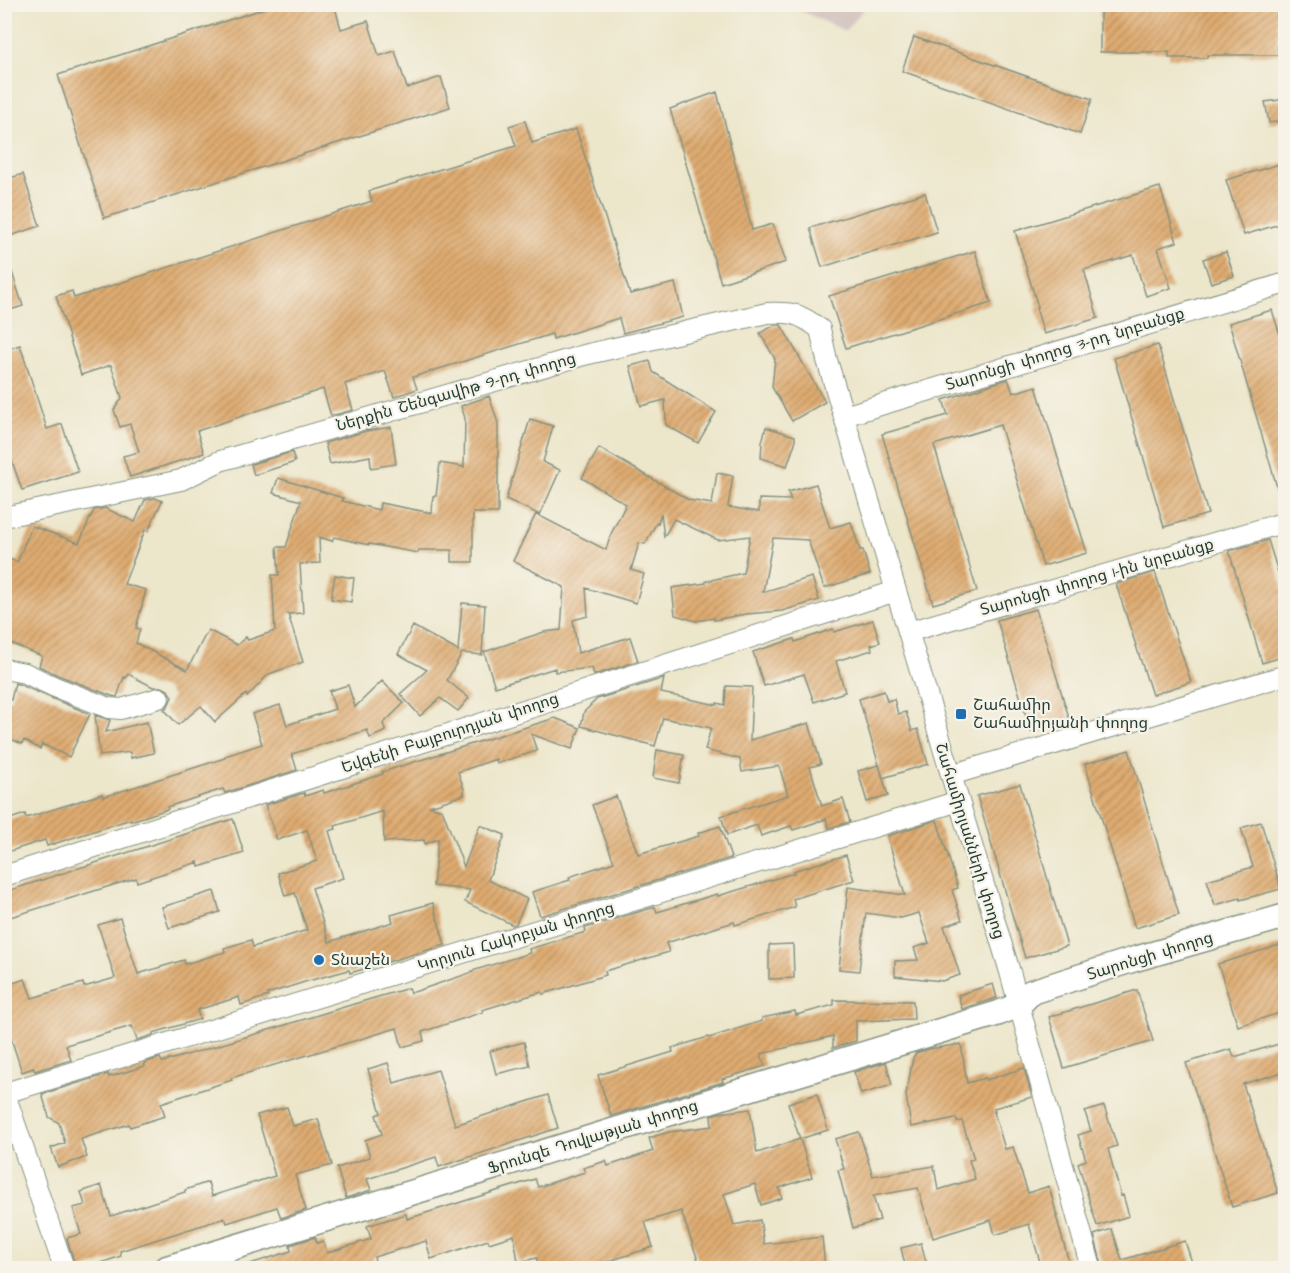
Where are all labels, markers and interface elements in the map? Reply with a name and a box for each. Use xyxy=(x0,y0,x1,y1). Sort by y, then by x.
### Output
street label: Տարոնցի փողոց 3-րդ նրբանցք xyxy=(943,302,1187,396)
street label: Ներքին Շենգավիթ 9-րդ փողոց xyxy=(334,347,578,437)
street label: Տարոնցի փողոց 1-ին նրբանցք xyxy=(978,533,1216,621)
street label: Եվգենի Բայբուրդյան փողոց xyxy=(338,687,562,779)
place label: Շահամիր Շահամիրյանի փողոց xyxy=(973,694,1148,734)
marker: Շահամիր Շահամիրյանի փողոց xyxy=(954,707,968,721)
street label: Շահամիրյանների փողոց xyxy=(930,740,1010,942)
street label: Կորյուն Հակոբյան փողոց xyxy=(415,897,617,977)
street label: Տարոնցի փողոց xyxy=(1084,926,1216,986)
place label: Տնաշեն xyxy=(331,949,390,971)
marker: Տնաշեն xyxy=(312,953,326,967)
street label: Ֆրունզե Դովլաթյան փողոց xyxy=(485,1095,701,1179)

